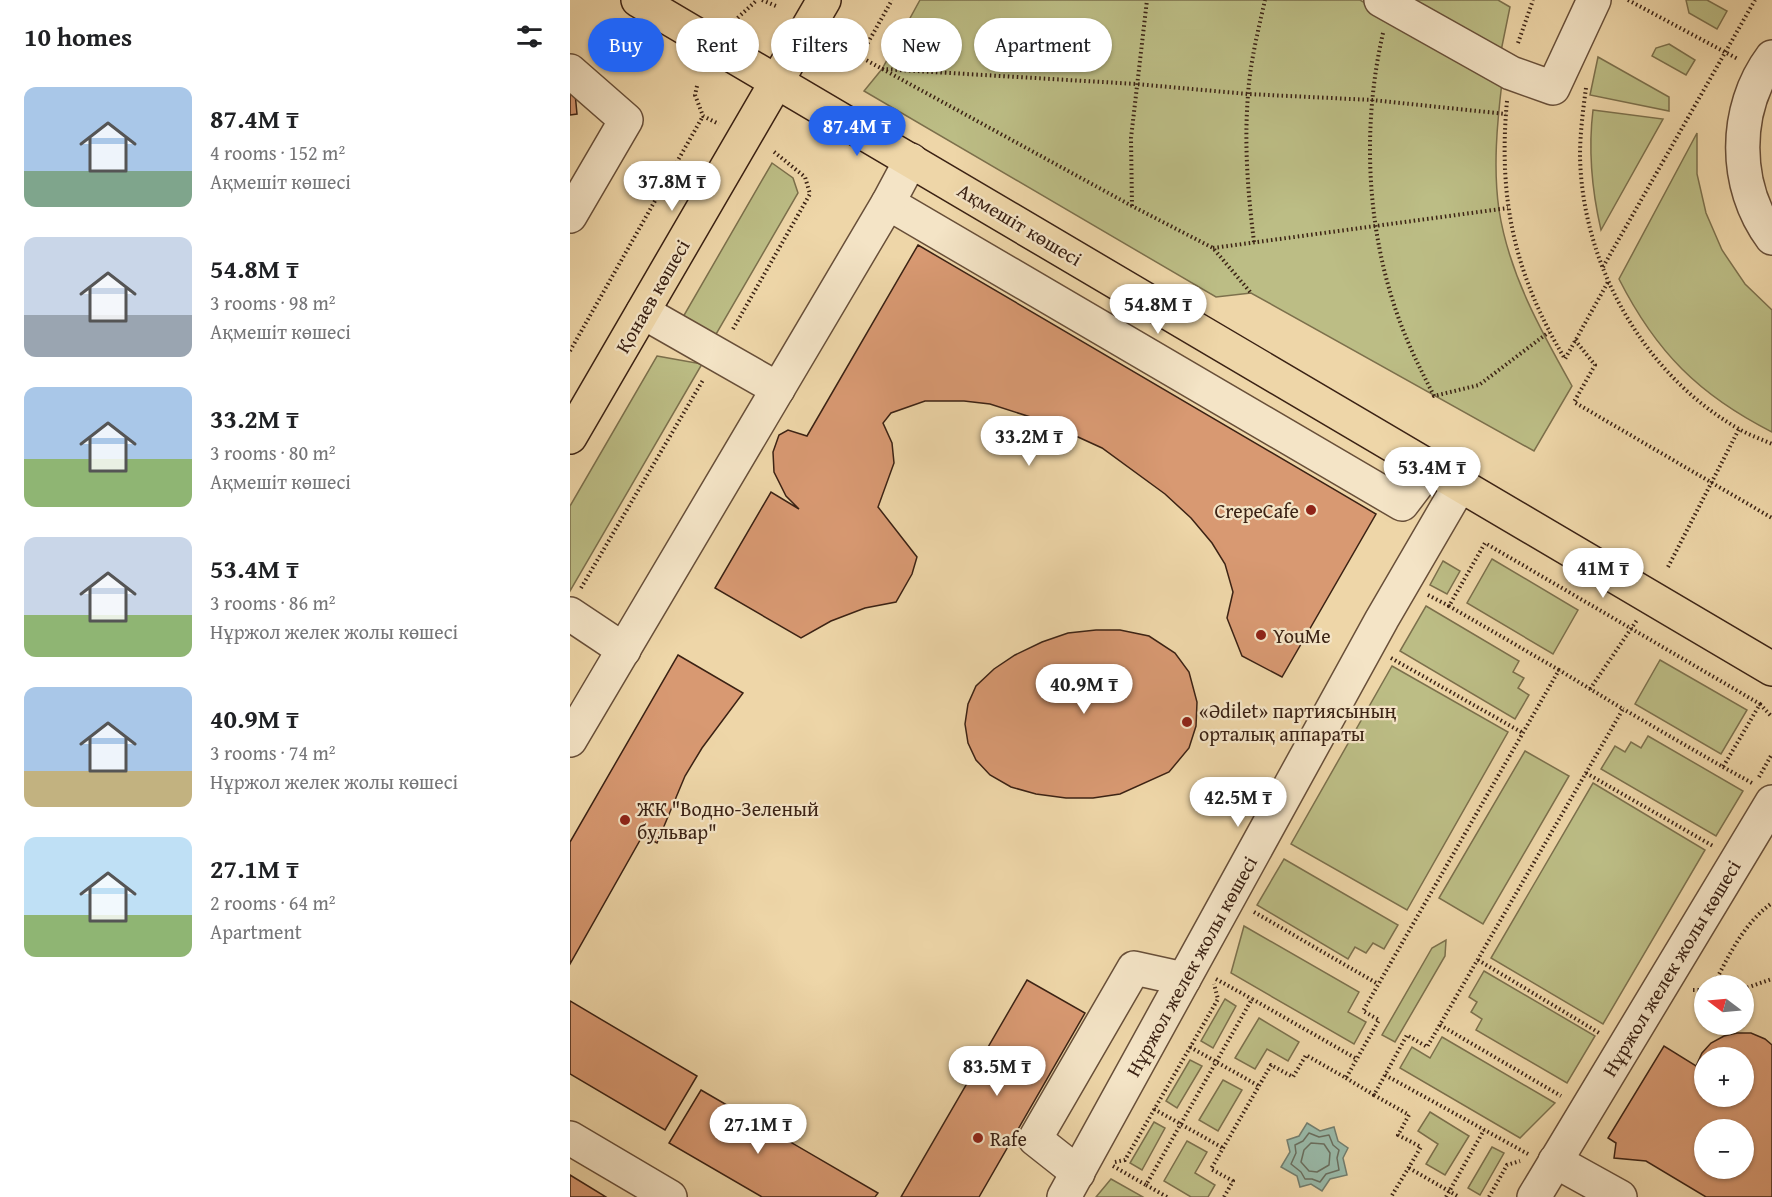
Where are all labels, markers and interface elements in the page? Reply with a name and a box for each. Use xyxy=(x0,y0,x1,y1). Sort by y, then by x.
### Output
text: 10 homes xyxy=(24,17,132,56)
chip: Buy xyxy=(588,18,664,72)
chip: Rent xyxy=(676,18,759,72)
chip: Filters xyxy=(771,18,869,72)
chip: New xyxy=(881,18,962,72)
chip: Apartment xyxy=(974,18,1112,72)
icon: filters xyxy=(513,20,546,53)
text: 87.4M ₸ xyxy=(210,99,299,138)
pin: 87.4M ₸ xyxy=(802,106,912,157)
icon: home xyxy=(72,111,144,183)
text: 87.4M ₸ xyxy=(823,111,891,140)
text: 4 rooms · 152 m² xyxy=(210,138,345,167)
pin: 37.8M ₸ xyxy=(617,161,727,212)
text: 37.8M ₸ xyxy=(638,166,706,195)
text: Ақмешіт көшесі xyxy=(210,167,351,196)
street label: Ақмешіт көшесі xyxy=(952,175,1088,273)
street label: Қонаев көшесі xyxy=(608,233,697,358)
text: 54.8M ₸ xyxy=(210,249,299,288)
icon: home xyxy=(72,261,144,333)
pin: 54.8M ₸ xyxy=(1103,284,1213,335)
text: 3 rooms · 98 m² xyxy=(210,288,336,317)
text: 54.8M ₸ xyxy=(1124,289,1192,318)
text: Ақмешіт көшесі xyxy=(210,317,351,346)
text: 33.2M ₸ xyxy=(210,399,299,438)
icon: home xyxy=(72,411,144,483)
pin: 33.2M ₸ xyxy=(974,416,1084,467)
text: 33.2M ₸ xyxy=(995,421,1063,450)
text: 3 rooms · 80 m² xyxy=(210,438,336,467)
pin: 53.4M ₸ xyxy=(1377,447,1487,498)
text: 53.4M ₸ xyxy=(1398,452,1466,481)
text: Ақмешіт көшесі xyxy=(210,467,351,496)
place label: CrepeCafe xyxy=(1215,496,1299,525)
marker: CrepeCafe xyxy=(1304,503,1318,517)
pin: 41M ₸ xyxy=(1561,548,1645,599)
text: 53.4M ₸ xyxy=(210,549,299,588)
text: 41M ₸ xyxy=(1577,553,1629,582)
icon: home xyxy=(72,561,144,633)
text: 3 rooms · 86 m² xyxy=(210,588,336,617)
text: Нұржол желек жолы көшесі xyxy=(210,617,458,646)
place label: YouMe xyxy=(1273,621,1331,650)
marker: YouMe xyxy=(1254,628,1268,642)
pin: 40.9M ₸ xyxy=(1029,664,1139,715)
text: 40.9M ₸ xyxy=(1050,669,1118,698)
place label: «Әdilet» партиясының орталық аппараты xyxy=(1199,696,1396,748)
text: 40.9M ₸ xyxy=(210,699,299,738)
icon: home xyxy=(72,711,144,783)
marker: «Әdilet» партиясының орталық аппараты xyxy=(1180,715,1194,729)
text: 3 rooms · 74 m² xyxy=(210,738,336,767)
text: Нұржол желек жолы көшесі xyxy=(210,767,458,796)
pin: 42.5M ₸ xyxy=(1183,777,1293,828)
text: 42.5M ₸ xyxy=(1204,782,1272,811)
place label: ЖК "Водно-Зеленый бульвар" xyxy=(636,794,819,846)
marker: ЖК "Водно-Зеленый бульвар" xyxy=(618,813,632,827)
text: 27.1M ₸ xyxy=(210,849,299,888)
street label: Нұржол желек жолы көшесі xyxy=(1118,850,1264,1082)
street label: Нұржол желек жолы көшесі xyxy=(1595,854,1748,1082)
icon: home xyxy=(72,861,144,933)
text: 2 rooms · 64 m² xyxy=(210,888,336,917)
text: Apartment xyxy=(210,917,302,946)
north arrow xyxy=(1694,975,1754,1035)
map controls xyxy=(1694,975,1754,1179)
pin: 83.5M ₸ xyxy=(942,1046,1052,1097)
button: + xyxy=(1694,1047,1754,1107)
text: 83.5M ₸ xyxy=(963,1051,1031,1080)
pin: 27.1M ₸ xyxy=(703,1104,813,1155)
text: 27.1M ₸ xyxy=(724,1109,792,1138)
button: − xyxy=(1694,1119,1754,1179)
place label: Rafe xyxy=(990,1124,1027,1153)
marker: Rafe xyxy=(971,1131,985,1145)

